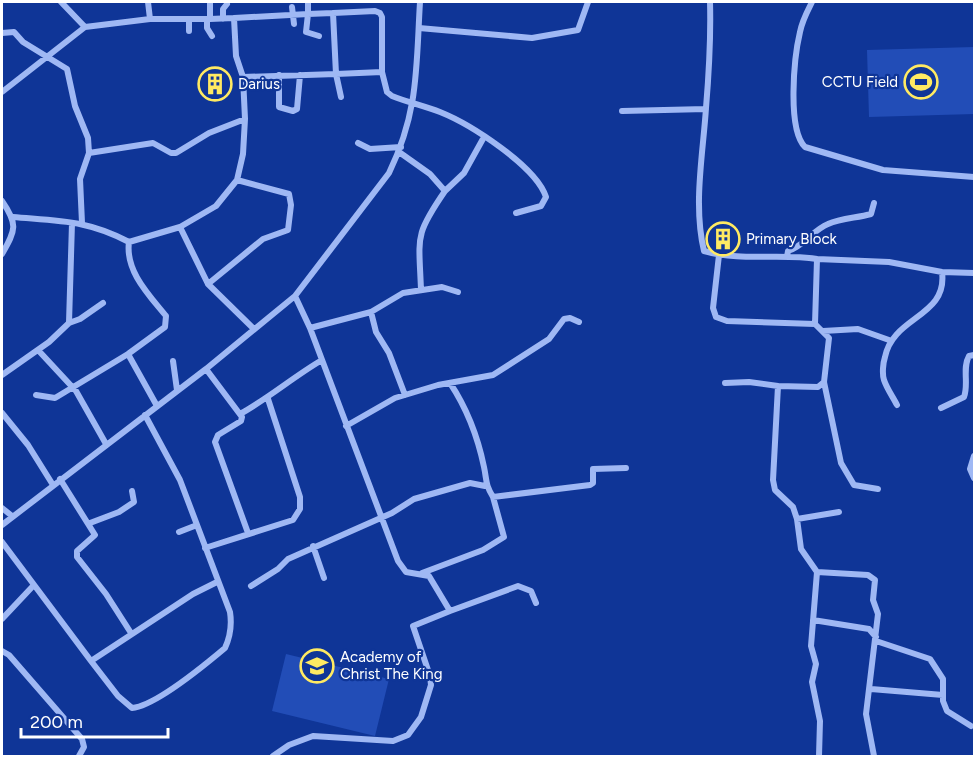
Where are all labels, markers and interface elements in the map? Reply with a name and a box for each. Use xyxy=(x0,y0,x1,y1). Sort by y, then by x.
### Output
sports icon: CCTU Field xyxy=(903,64,939,100)
building icon: Darius xyxy=(197,66,233,102)
place label: CCTU Field xyxy=(822,73,898,91)
place label: Darius xyxy=(238,75,280,93)
building icon: Primary Block xyxy=(705,221,741,257)
place label: Primary Block xyxy=(746,230,838,248)
school or university icon: Academy of Christ The King xyxy=(299,648,335,684)
place label: Academy of Christ The King xyxy=(340,648,442,683)
scale bar xyxy=(21,701,168,739)
text: 200 m xyxy=(30,711,83,733)

